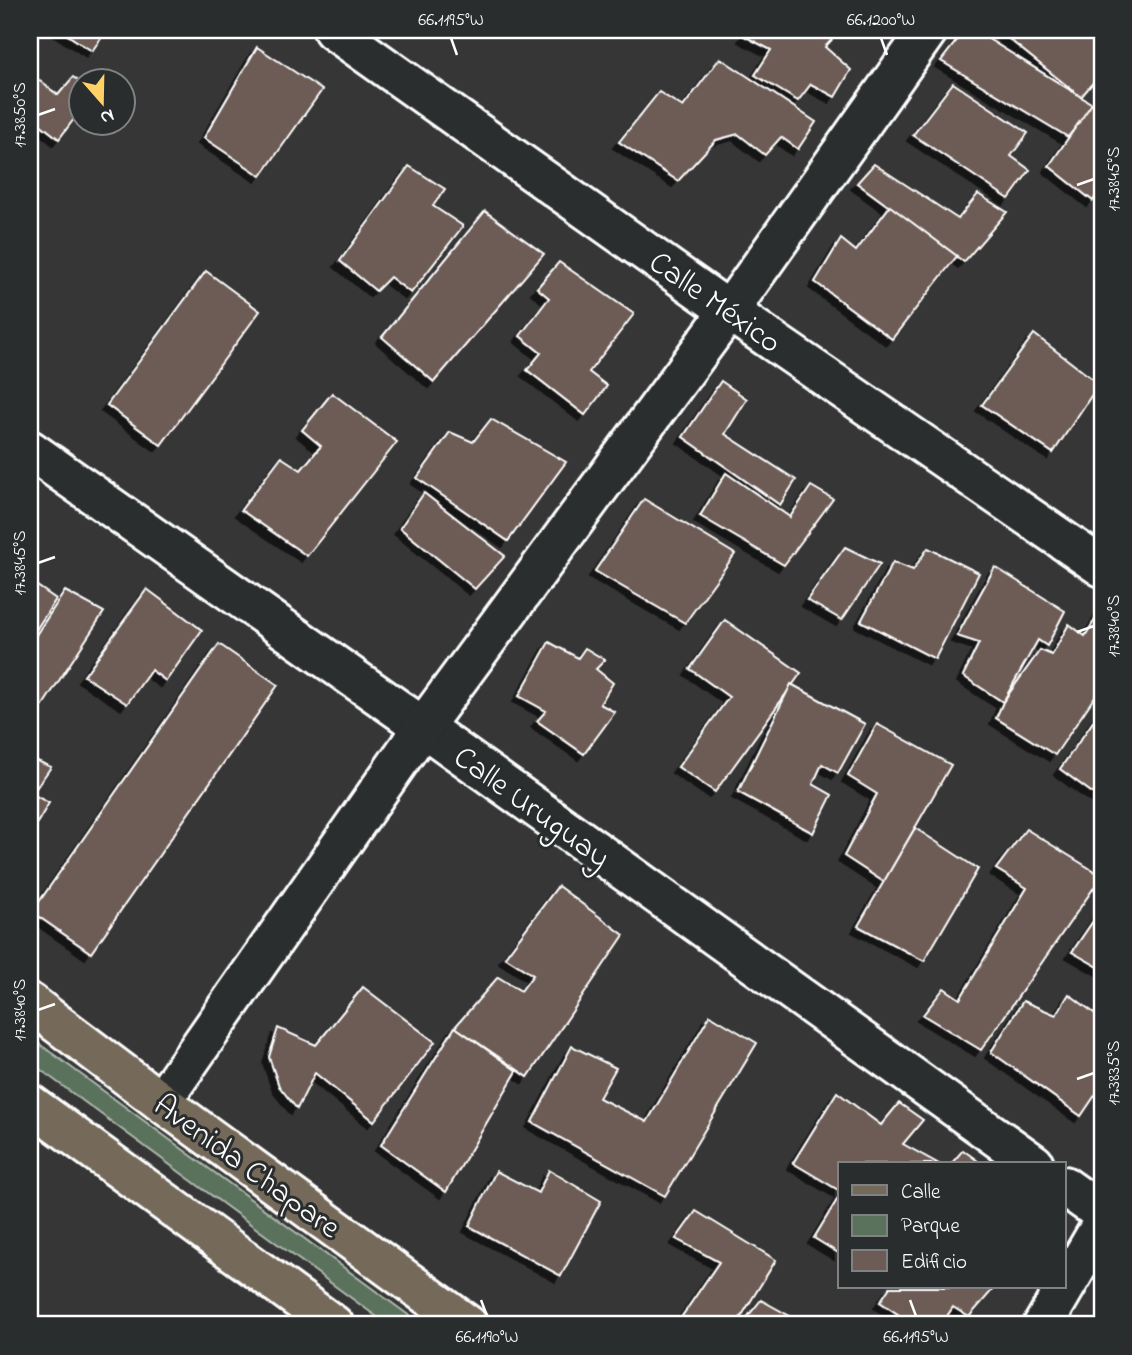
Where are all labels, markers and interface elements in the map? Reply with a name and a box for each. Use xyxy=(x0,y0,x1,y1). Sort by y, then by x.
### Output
text: 66.1195°W xyxy=(418,8,484,34)
text: 66.1200°W xyxy=(847,8,915,34)
north arrow xyxy=(66,66,136,136)
text: 17.3850°S xyxy=(8,82,34,148)
text: N xyxy=(96,101,118,131)
text: 17.3845°S xyxy=(1102,146,1128,212)
street label: Calle México xyxy=(638,241,790,367)
text: 17.3845°S xyxy=(8,530,34,596)
text: 17.3840°S xyxy=(1102,595,1128,657)
street label: Calle Uruguay xyxy=(443,736,619,882)
text: 17.3840°S xyxy=(8,979,34,1041)
text: 17.3835°S xyxy=(1102,1040,1128,1106)
street label: Avenida Chapare xyxy=(143,1084,350,1252)
legend xyxy=(838,1162,1066,1288)
text: Calle xyxy=(901,1178,941,1208)
text: Parque xyxy=(901,1212,960,1242)
text: Edificio xyxy=(901,1248,967,1278)
text: 66.1190°W xyxy=(456,1325,519,1351)
text: 66.1195°W xyxy=(883,1325,949,1351)

